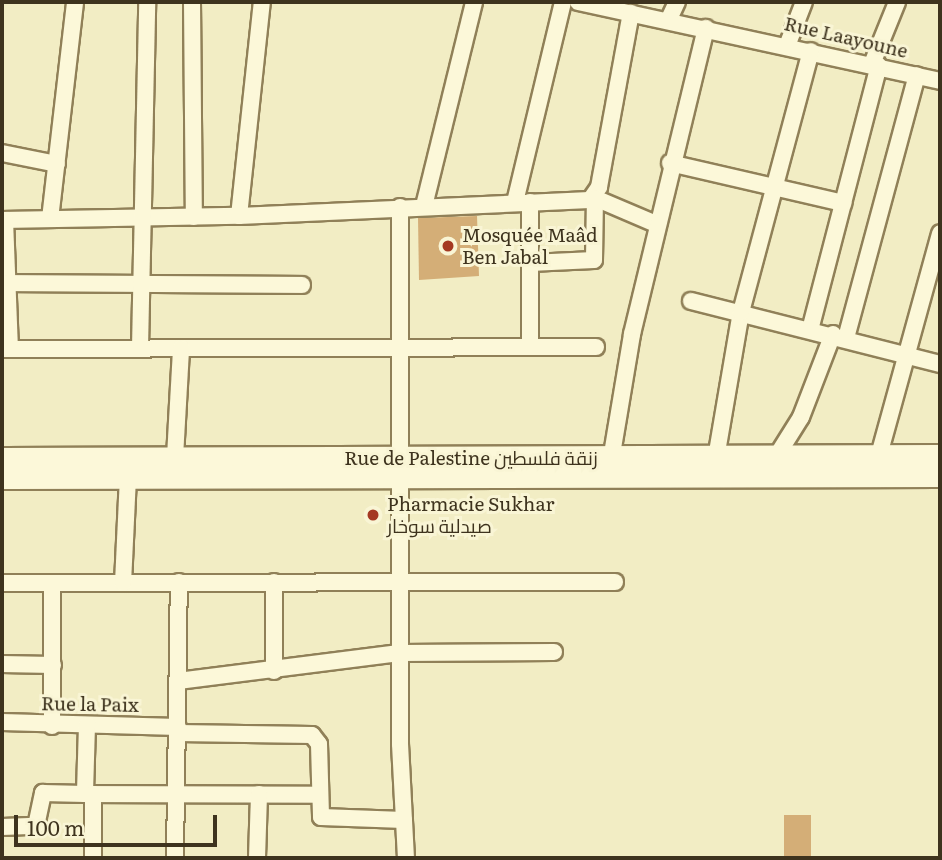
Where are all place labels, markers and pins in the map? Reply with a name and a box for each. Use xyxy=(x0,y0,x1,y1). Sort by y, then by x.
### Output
place label: Mosquée Maâd Ben Jabal xyxy=(462,224,598,268)
marker: Mosquée Maâd Ben Jabal xyxy=(440,238,456,254)
place label: Pharmacie Sukhar صيدلية سوخار xyxy=(387,493,554,537)
marker: Pharmacie Sukhar صيدلية سوخار xyxy=(365,507,381,523)

